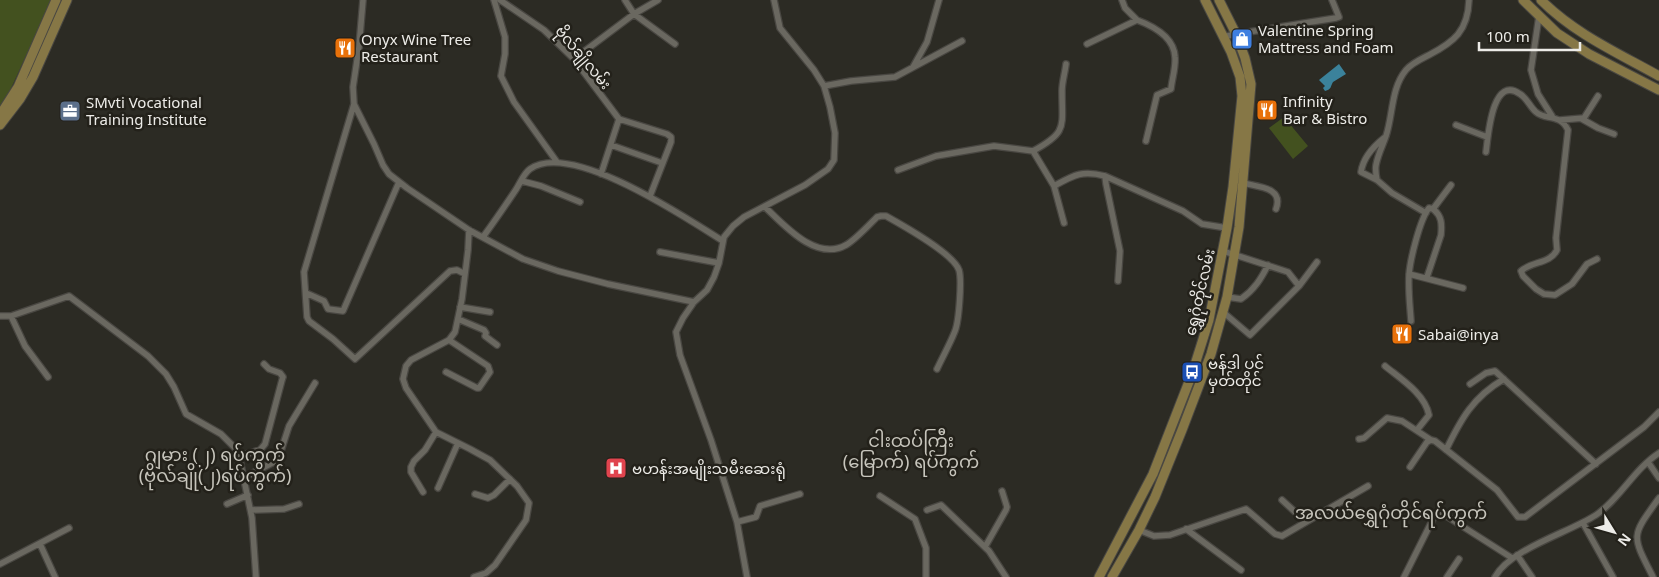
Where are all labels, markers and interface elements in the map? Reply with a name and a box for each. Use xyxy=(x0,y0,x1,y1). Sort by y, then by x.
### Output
place label: Valentine Spring Mattress and Foam xyxy=(1258,20,1394,57)
scale bar xyxy=(1479,20,1580,52)
street label: ဗိုလ်ချိုလမ်း xyxy=(549,21,616,95)
text: 100 m xyxy=(1486,26,1530,46)
shop icon: Valentine Spring Mattress and Foam xyxy=(1230,27,1254,51)
place label: Onyx Wine Tree Restaurant xyxy=(361,29,471,66)
restaurant icon: Onyx Wine Tree Restaurant xyxy=(333,36,357,60)
place label: Infinity Bar & Bistro xyxy=(1283,91,1367,128)
place label: SMvti Vocational Training Institute xyxy=(86,92,207,129)
restaurant icon: Infinity Bar & Bistro xyxy=(1255,98,1279,122)
office icon: SMvti Vocational Training Institute xyxy=(58,99,82,123)
street label: ရွှေဂုံတိုင်လမ်း xyxy=(1179,247,1222,338)
restaurant icon: Sabai@inya xyxy=(1390,322,1414,346)
place label: Sabai@inya xyxy=(1418,324,1499,344)
place label: ဗန်ဒါ ပင် မှတ်တိုင် xyxy=(1208,353,1264,393)
bus stop icon: ဗန်ဒါ ပင် မှတ်တိုင် xyxy=(1180,360,1204,384)
district label: ငါးထပ်ကြီး (မြောက်) ရပ်ကွက် xyxy=(843,427,979,477)
district label: ဂျမား (၂) ရပ်ကွက် (ဗိုလ်ချို(၂)ရပ်ကွက်) xyxy=(139,442,291,491)
hospital icon: ဗဟန်းအမျိုးသမီးဆေးရုံ xyxy=(604,456,628,480)
place label: ဗဟန်းအမျိုးသမီးဆေးရုံ xyxy=(632,458,786,481)
district label: အလယ်ရွှေဂုံတိုင်ရပ်ကွက် xyxy=(1295,499,1487,528)
north arrow xyxy=(1589,507,1639,557)
text: N xyxy=(1614,530,1636,550)

